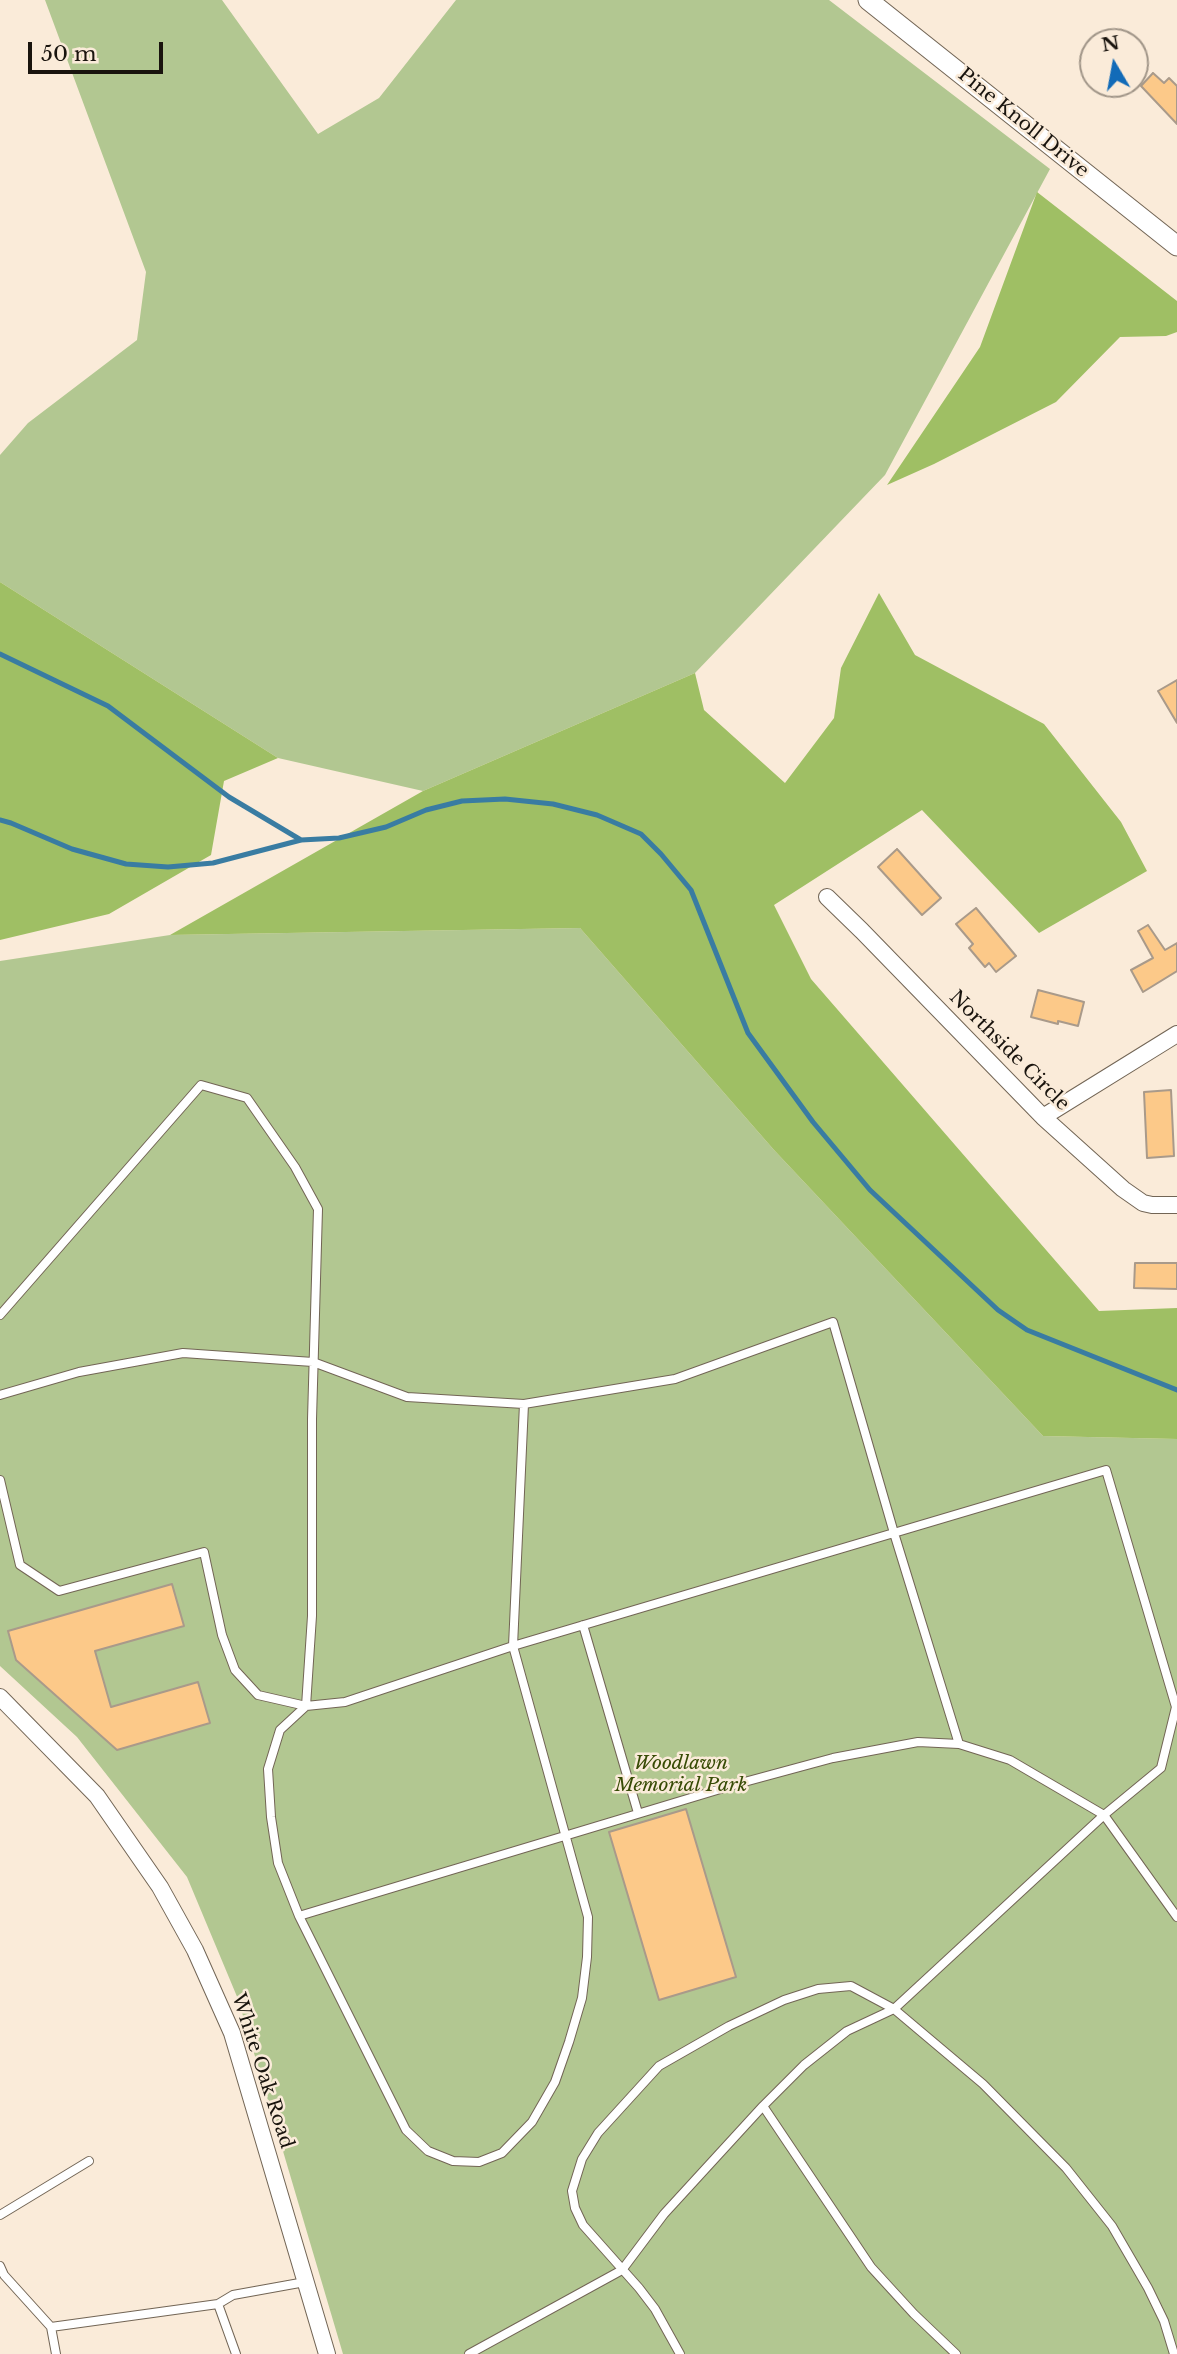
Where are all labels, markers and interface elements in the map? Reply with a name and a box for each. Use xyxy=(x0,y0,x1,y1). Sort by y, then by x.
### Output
scale bar xyxy=(32,28,166,72)
north arrow xyxy=(1079,28,1149,98)
text: N xyxy=(1100,31,1121,57)
text: 50 m xyxy=(41,41,96,67)
street label: Pine Knoll Drive xyxy=(953,63,1093,183)
street label: Northside Circle xyxy=(944,986,1074,1116)
park label: Woodlawn Memorial Park xyxy=(615,1753,747,1797)
street label: White Oak Road xyxy=(226,1991,298,2151)

